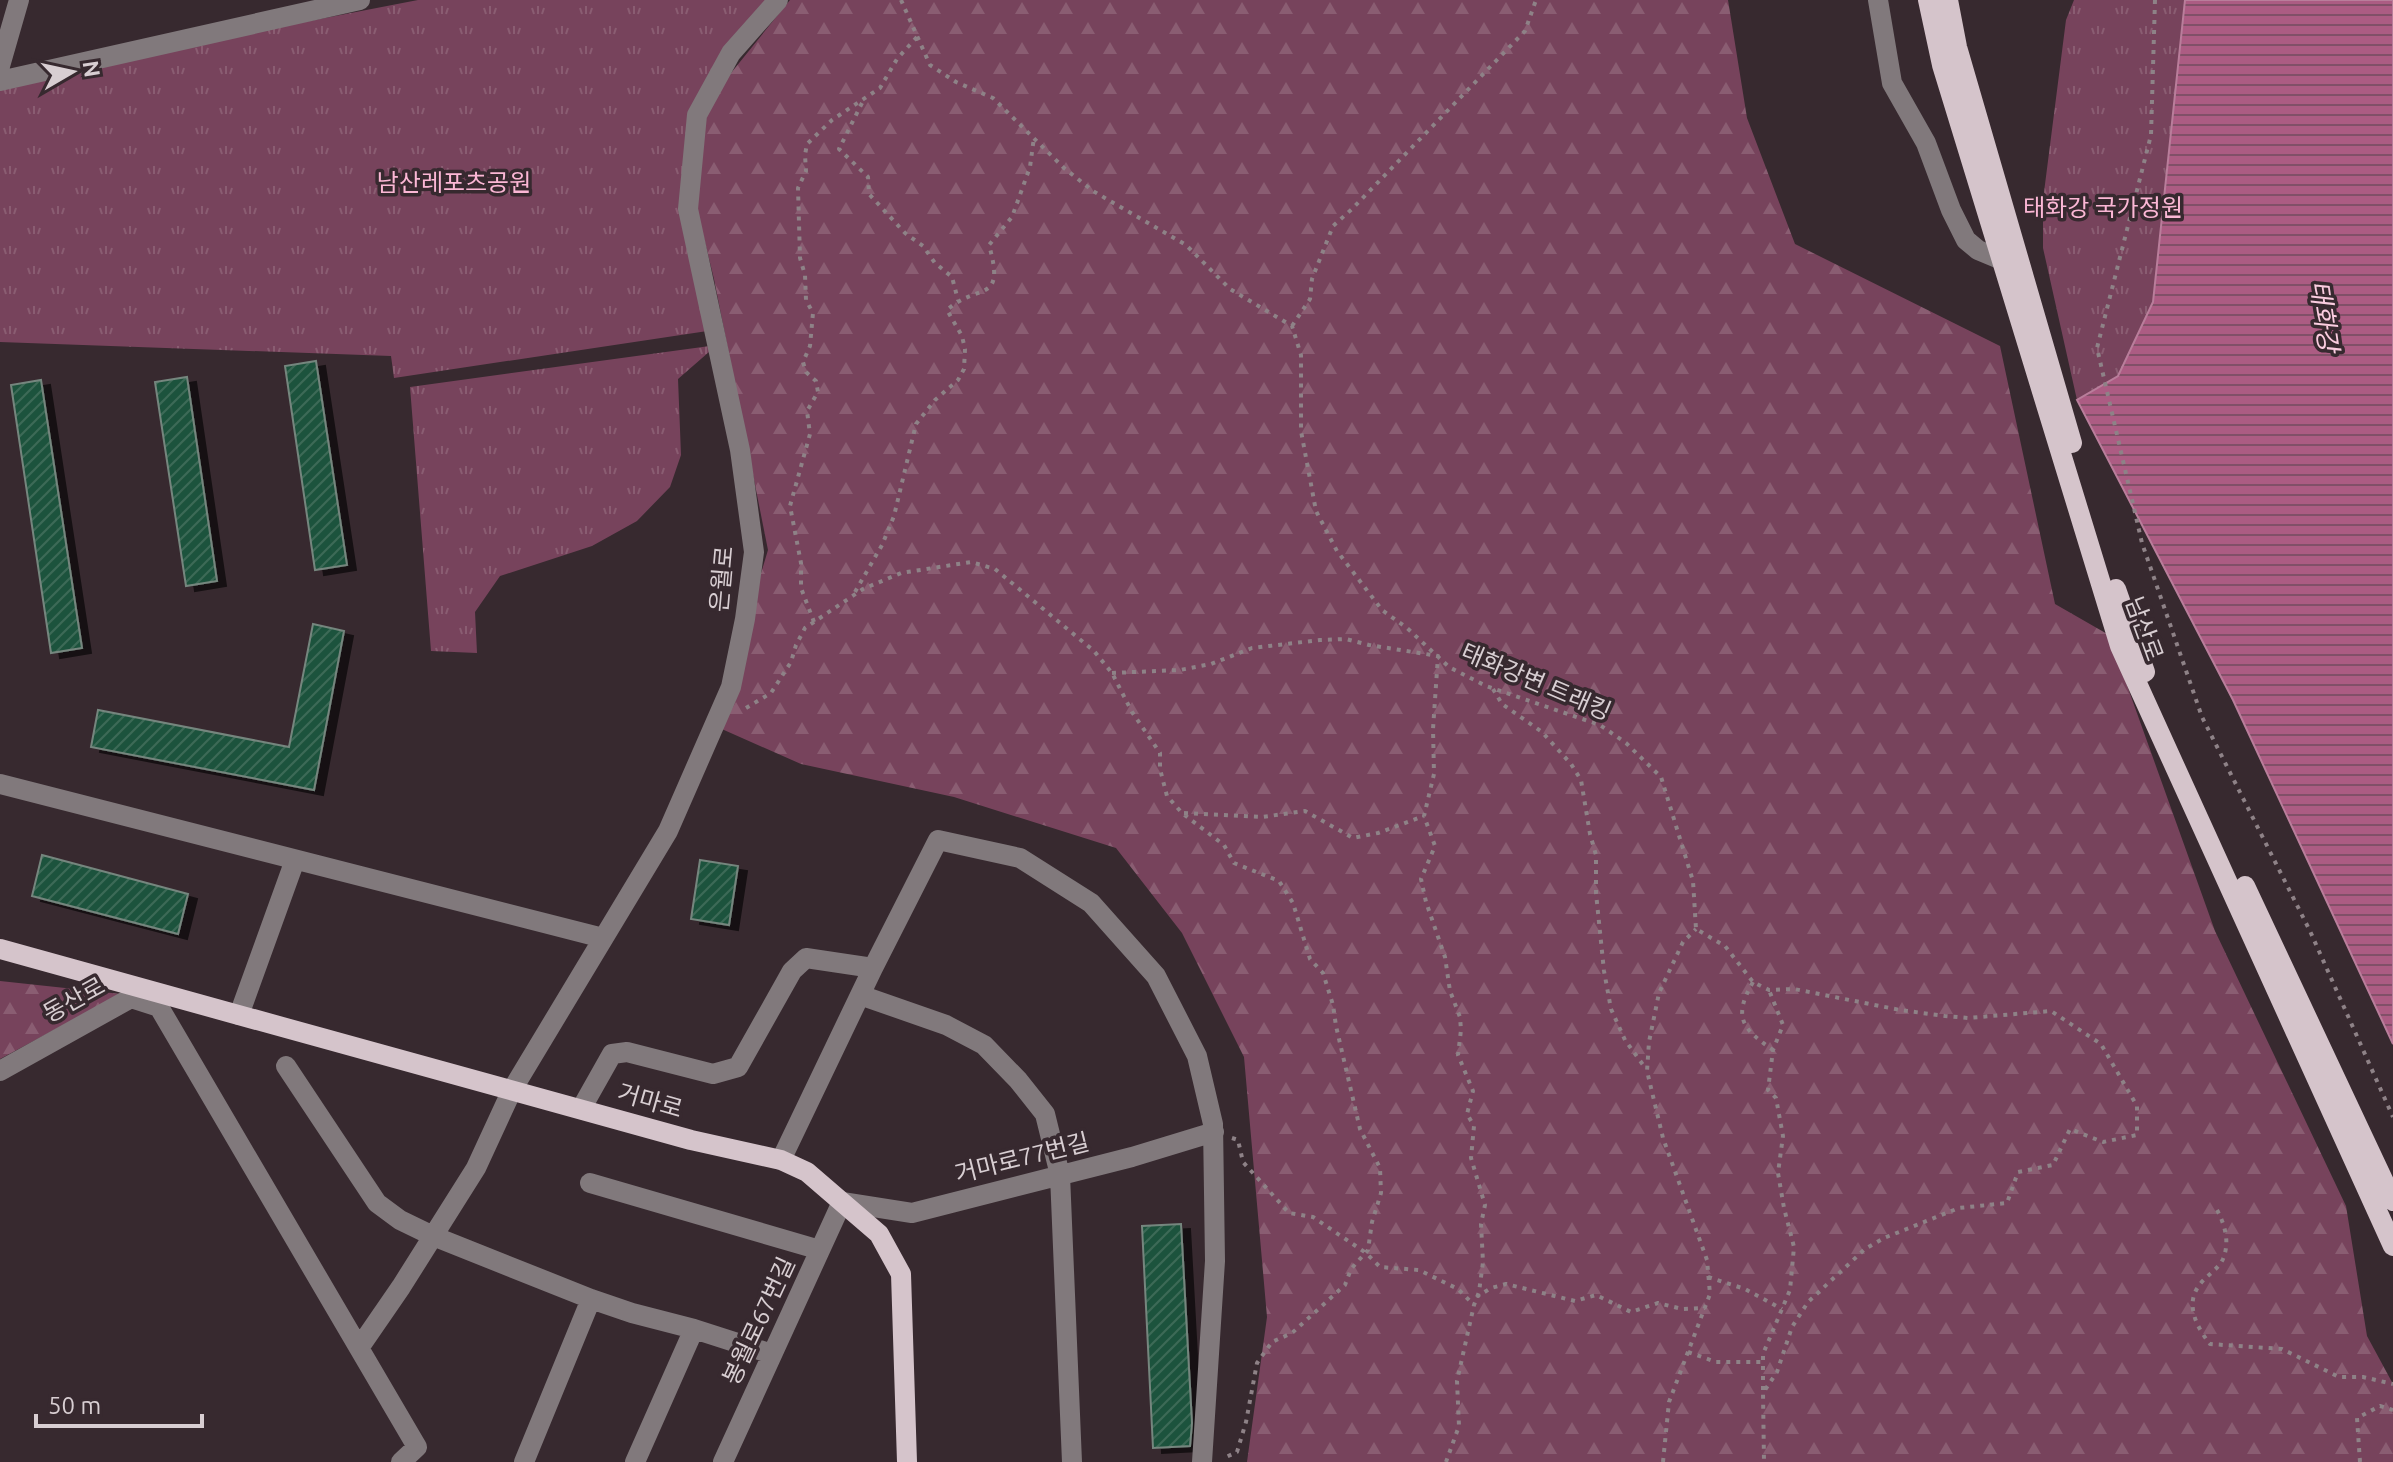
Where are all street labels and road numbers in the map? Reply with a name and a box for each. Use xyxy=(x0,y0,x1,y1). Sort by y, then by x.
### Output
street label: 은월로 xyxy=(705,545,738,613)
street label: 남산로 xyxy=(2120,593,2168,665)
street label: 태화강변 트래킹 xyxy=(1457,638,1615,725)
street label: 동산로 xyxy=(38,972,109,1027)
street label: 거마로 xyxy=(615,1078,686,1123)
street label: 거마로77번길 xyxy=(952,1128,1092,1187)
street label: 봉월로67번길 xyxy=(717,1253,800,1389)

